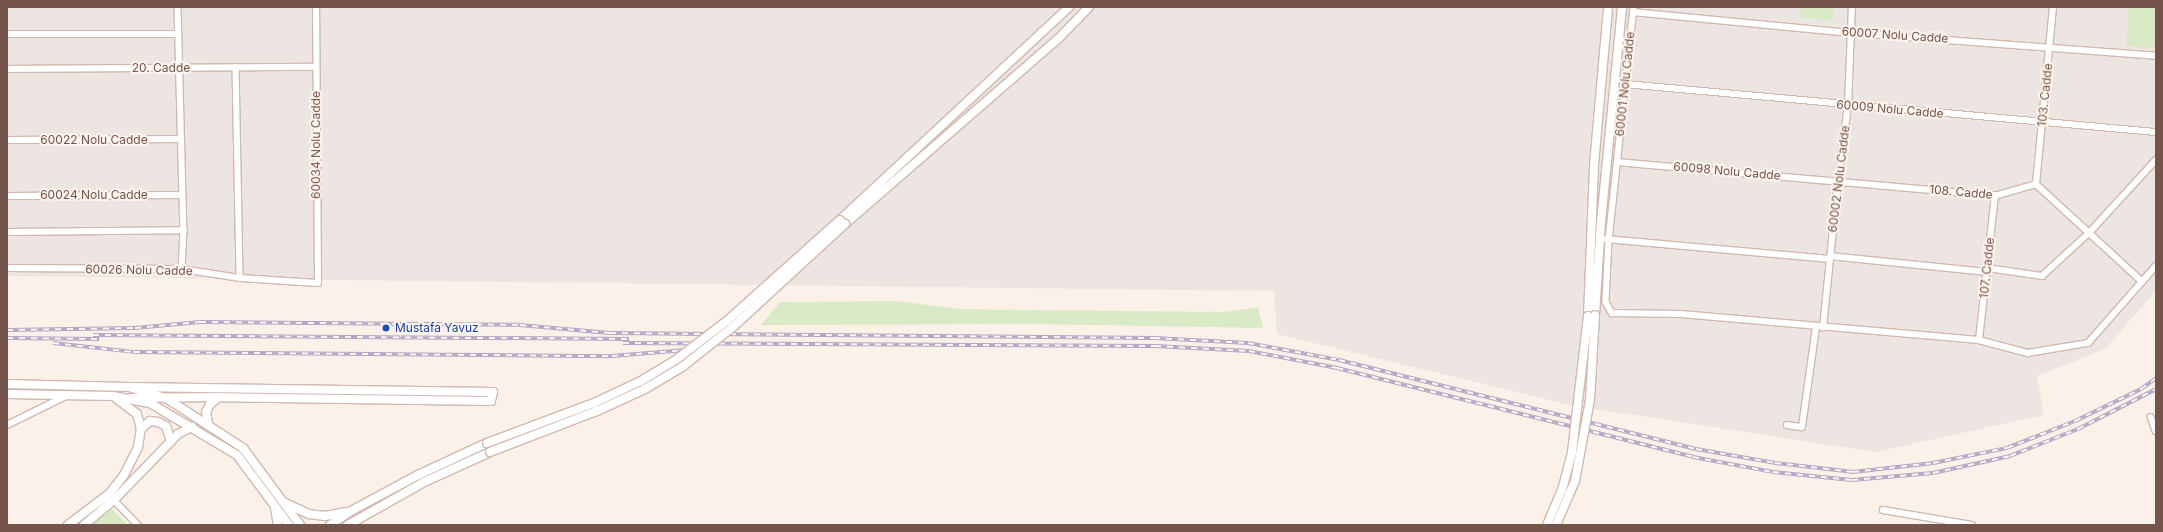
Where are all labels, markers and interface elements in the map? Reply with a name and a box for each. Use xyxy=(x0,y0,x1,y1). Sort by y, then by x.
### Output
street label: 60007 Nolu Cadde xyxy=(1841,24,1949,46)
street label: 60001 Nolu Cadde xyxy=(1612,31,1638,137)
street label: 20. Cadde xyxy=(132,61,190,75)
street label: 103. Cadde xyxy=(2035,63,2055,127)
street label: 60034 Nolu Cadde xyxy=(309,91,323,199)
street label: 60009 Nolu Cadde xyxy=(1836,97,1944,121)
street label: 60002 Nolu Cadde xyxy=(1825,125,1853,233)
street label: 60022 Nolu Cadde xyxy=(40,133,148,147)
street label: 60098 Nolu Cadde xyxy=(1673,159,1781,183)
street label: 108. Cadde xyxy=(1929,182,1993,202)
street label: 60024 Nolu Cadde xyxy=(40,188,148,202)
street label: 107. Cadde xyxy=(1977,237,1997,299)
street label: 60026 Nolu Cadde xyxy=(85,262,193,278)
place label: Mustafa Yavuz xyxy=(395,321,479,335)
marker: Mustafa Yavuz xyxy=(380,322,392,334)

